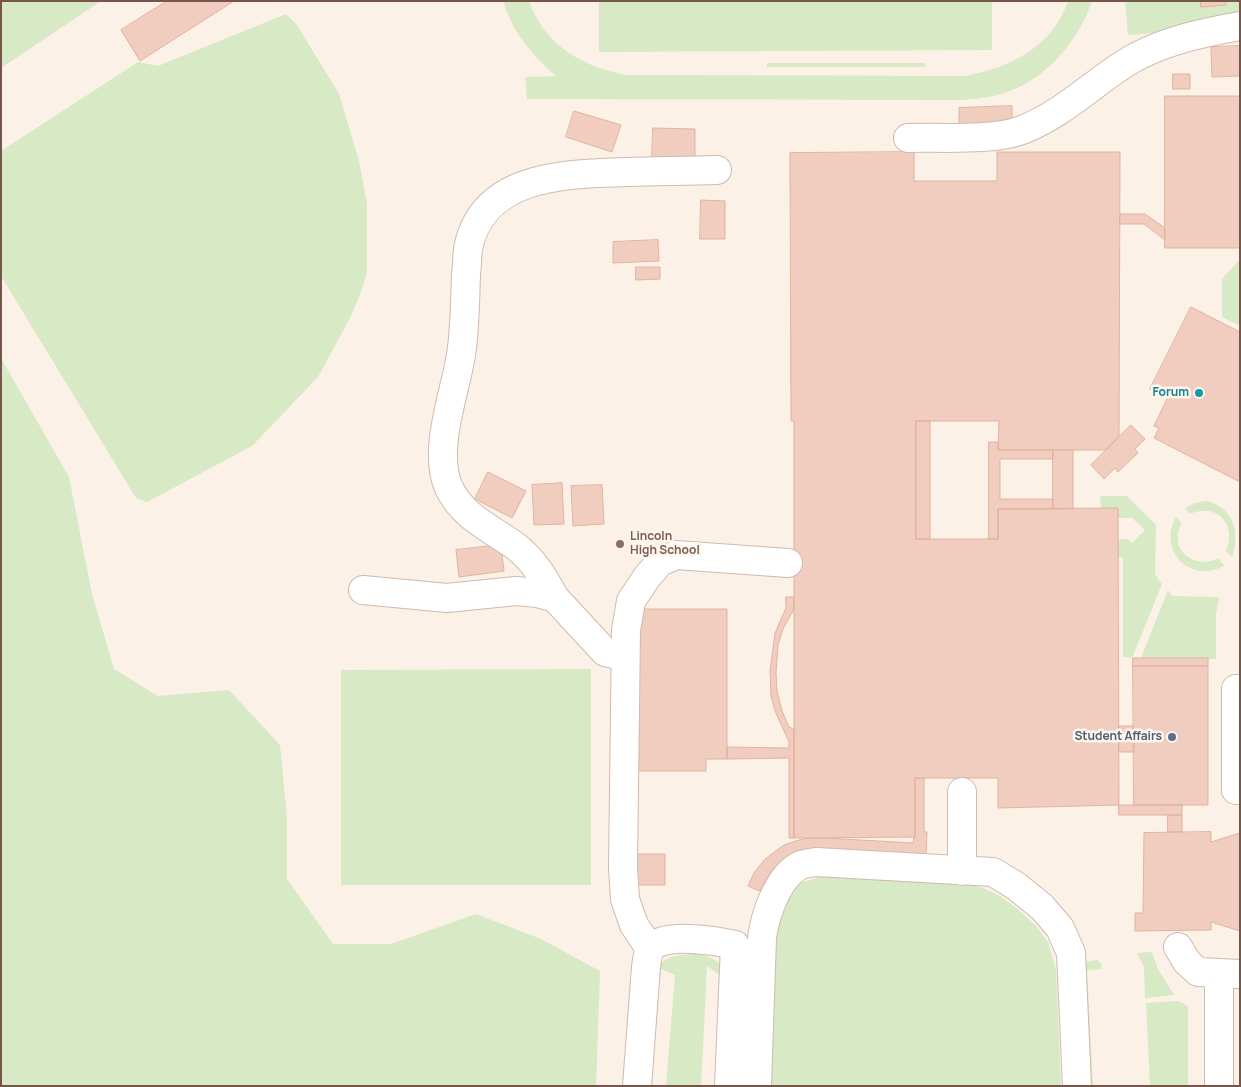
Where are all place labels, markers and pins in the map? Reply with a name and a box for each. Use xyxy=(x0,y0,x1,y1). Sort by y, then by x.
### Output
place label: Forum xyxy=(1152,386,1189,400)
marker: Forum xyxy=(1193,387,1205,399)
place label: Lincoln High School xyxy=(630,530,700,558)
marker: Lincoln High School xyxy=(614,538,626,550)
place label: Student Affairs xyxy=(1074,730,1162,744)
marker: Student Affairs xyxy=(1166,731,1178,743)

